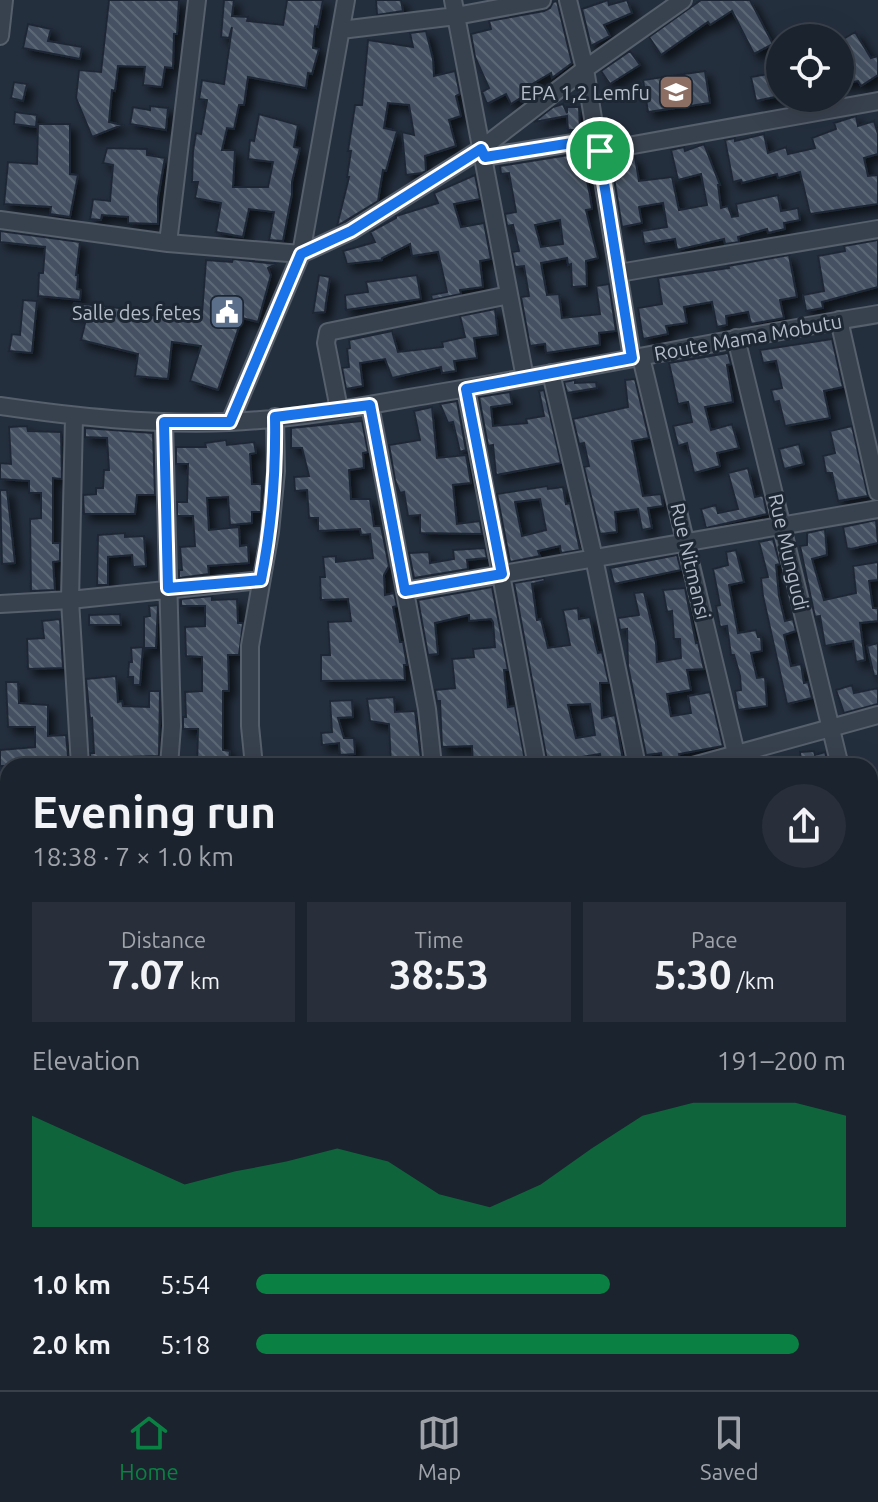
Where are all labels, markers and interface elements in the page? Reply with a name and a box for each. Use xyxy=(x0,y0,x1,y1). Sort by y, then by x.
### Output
map controls xyxy=(766,24,854,112)
button: locate xyxy=(766,24,854,112)
school or university icon: EPA 1,2 Lemfu xyxy=(657,73,695,111)
place label: EPA 1,2 Lemfu xyxy=(521,81,650,104)
pin xyxy=(566,117,634,185)
icon: arrive xyxy=(578,129,622,173)
public building icon: Salle des fetes xyxy=(208,293,246,331)
place label: Salle des fetes xyxy=(72,301,201,324)
street label: Route Mama Mobutu xyxy=(652,309,844,365)
street label: Rue Mungudi xyxy=(764,491,814,613)
street label: Rue Nitmansi xyxy=(666,500,716,622)
button: share xyxy=(762,784,846,868)
text: Evening run xyxy=(32,787,276,836)
text: 18:38 · 7 × 1.0 km xyxy=(32,842,234,871)
text: Distance xyxy=(121,927,206,952)
text: Time xyxy=(414,927,464,952)
text: Pace xyxy=(691,927,738,952)
text: 7.07 xyxy=(107,952,185,997)
text: 38:53 xyxy=(389,952,489,997)
text: 5:30 xyxy=(654,952,731,997)
text: km xyxy=(185,968,220,993)
text: /km xyxy=(731,968,775,993)
text: Elevation xyxy=(32,1046,140,1075)
text: 191–200 m xyxy=(717,1046,846,1075)
text: 1.0 km xyxy=(32,1270,111,1299)
text: 5:54 xyxy=(160,1270,210,1299)
text: 2.0 km xyxy=(32,1330,111,1359)
text: 5:18 xyxy=(160,1330,210,1359)
tab: Home xyxy=(119,1411,179,1484)
tab: Map xyxy=(417,1411,461,1484)
tab: Saved xyxy=(700,1411,759,1484)

